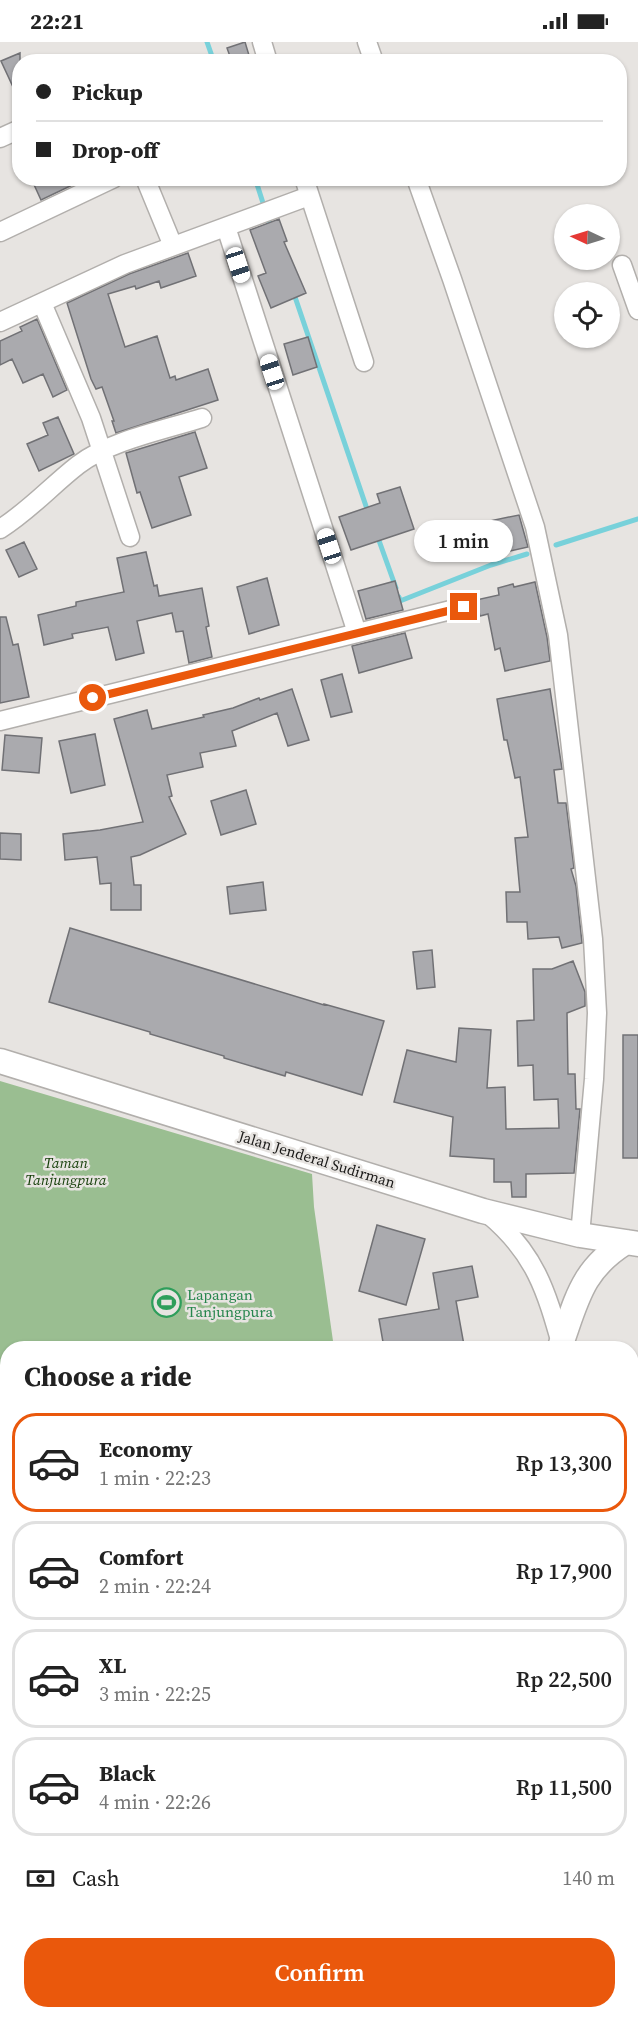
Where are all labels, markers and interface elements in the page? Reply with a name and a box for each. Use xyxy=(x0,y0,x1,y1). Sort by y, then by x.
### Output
text: 22:21 xyxy=(30,6,84,36)
text: Pickup xyxy=(72,77,143,107)
text: Drop-off xyxy=(72,135,158,165)
north arrow xyxy=(554,204,620,270)
map controls xyxy=(554,204,620,348)
car xyxy=(224,245,252,285)
button: locate xyxy=(554,282,620,348)
car xyxy=(258,352,286,392)
callout: 1 min xyxy=(414,520,514,562)
car xyxy=(315,526,343,566)
text: 1 min xyxy=(438,527,489,555)
route end xyxy=(450,593,477,620)
route start xyxy=(79,684,106,711)
street label: Jalan Jenderal Sudirman xyxy=(235,1125,398,1193)
park label: Taman Tanjungpura xyxy=(25,1152,107,1190)
place label: Lapangan Tanjungpura xyxy=(187,1284,273,1322)
sports icon: Lapangan Tanjungpura xyxy=(150,1287,182,1319)
text: Choose a ride xyxy=(24,1358,192,1395)
text: Economy xyxy=(99,1434,193,1464)
icon: car xyxy=(27,1436,81,1490)
text: Rp 13,300 xyxy=(516,1448,612,1478)
text: 1 min · 22:23 xyxy=(99,1464,211,1492)
text: Comfort xyxy=(99,1542,183,1572)
icon: car xyxy=(27,1544,81,1598)
text: Rp 17,900 xyxy=(516,1556,612,1586)
text: 2 min · 22:24 xyxy=(99,1572,211,1600)
text: XL xyxy=(99,1650,126,1680)
icon: car xyxy=(27,1652,81,1706)
text: Rp 22,500 xyxy=(516,1664,612,1694)
text: 3 min · 22:25 xyxy=(99,1680,211,1708)
text: Black xyxy=(99,1758,156,1788)
icon: car xyxy=(27,1760,81,1814)
text: Rp 11,500 xyxy=(516,1772,612,1802)
text: 4 min · 22:26 xyxy=(99,1788,211,1816)
icon: cash xyxy=(24,1862,57,1895)
text: Cash xyxy=(72,1863,120,1893)
text: 140 m xyxy=(562,1864,615,1892)
button: Confirm xyxy=(24,1938,615,2007)

